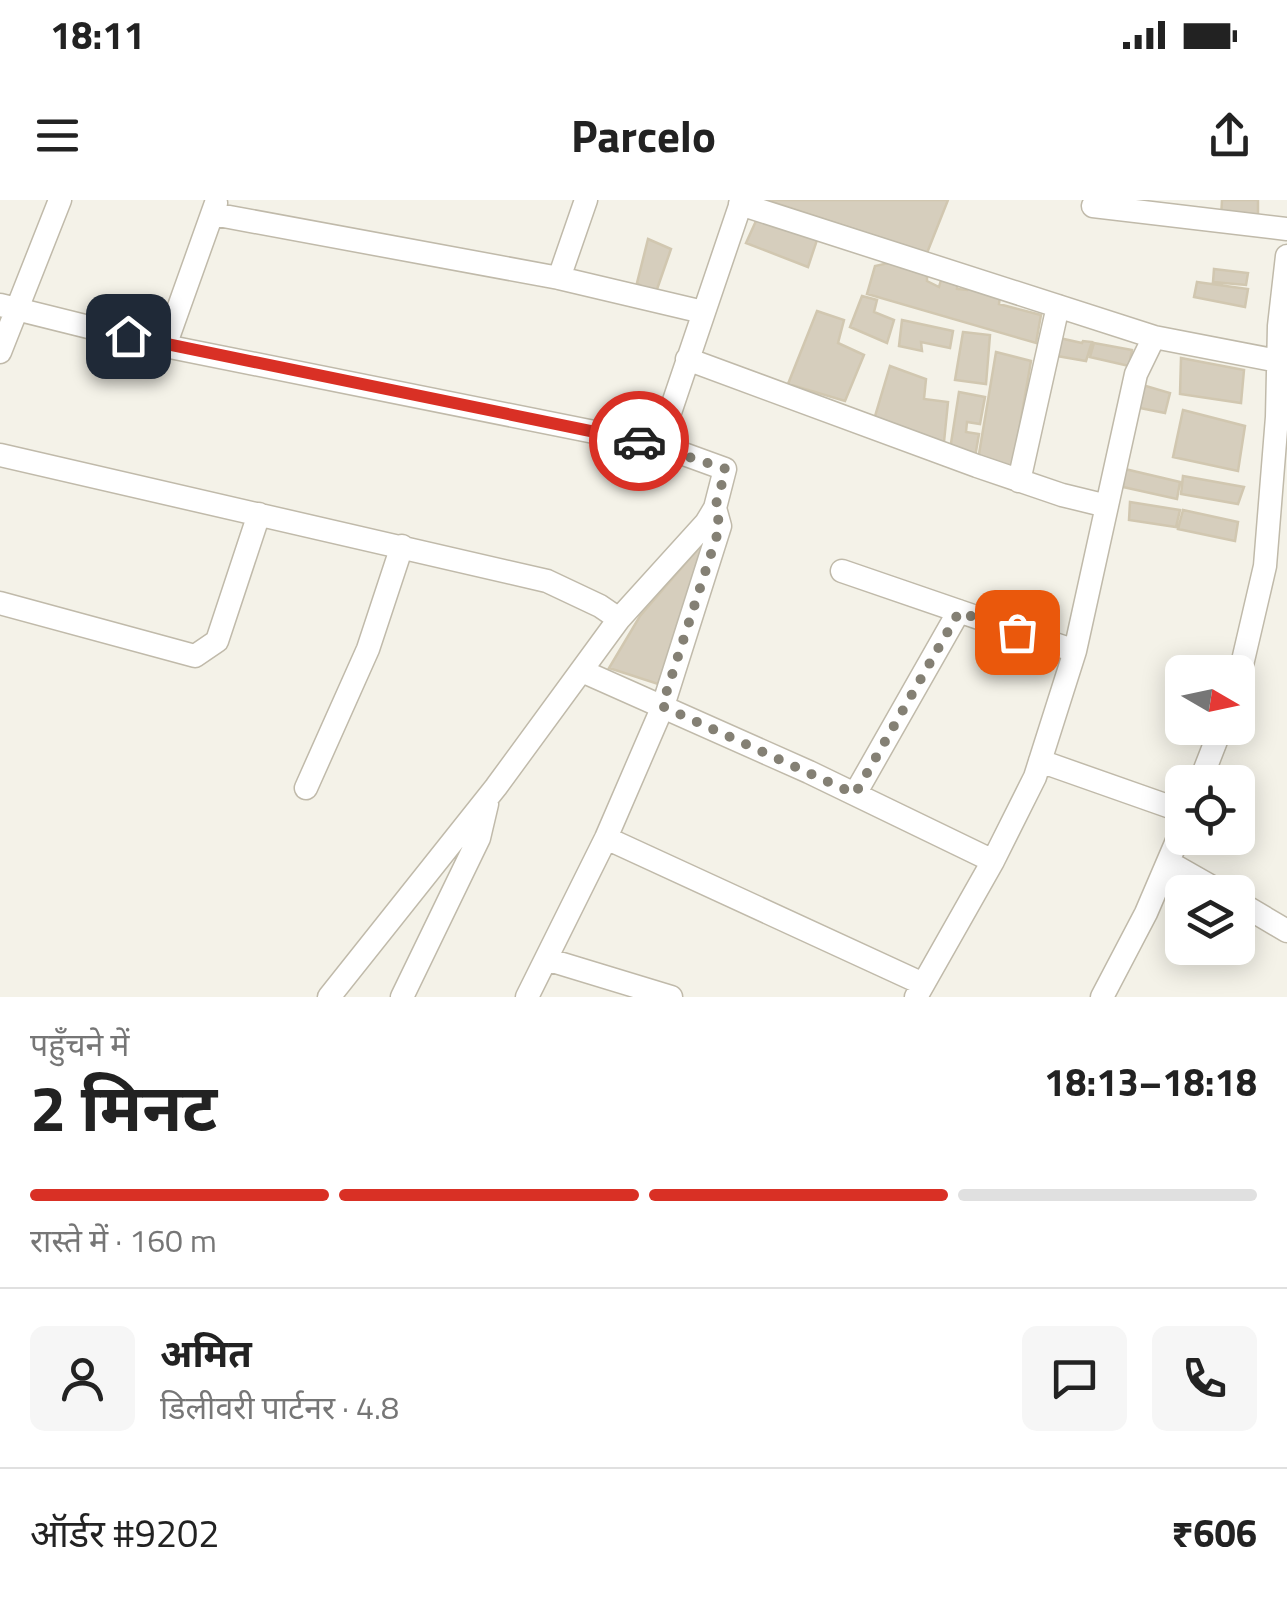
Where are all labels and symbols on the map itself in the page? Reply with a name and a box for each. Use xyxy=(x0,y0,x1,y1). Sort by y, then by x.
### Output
pin xyxy=(86,294,171,379)
courier xyxy=(589,391,689,491)
pin xyxy=(975,590,1060,675)
north arrow xyxy=(1165,655,1255,745)

